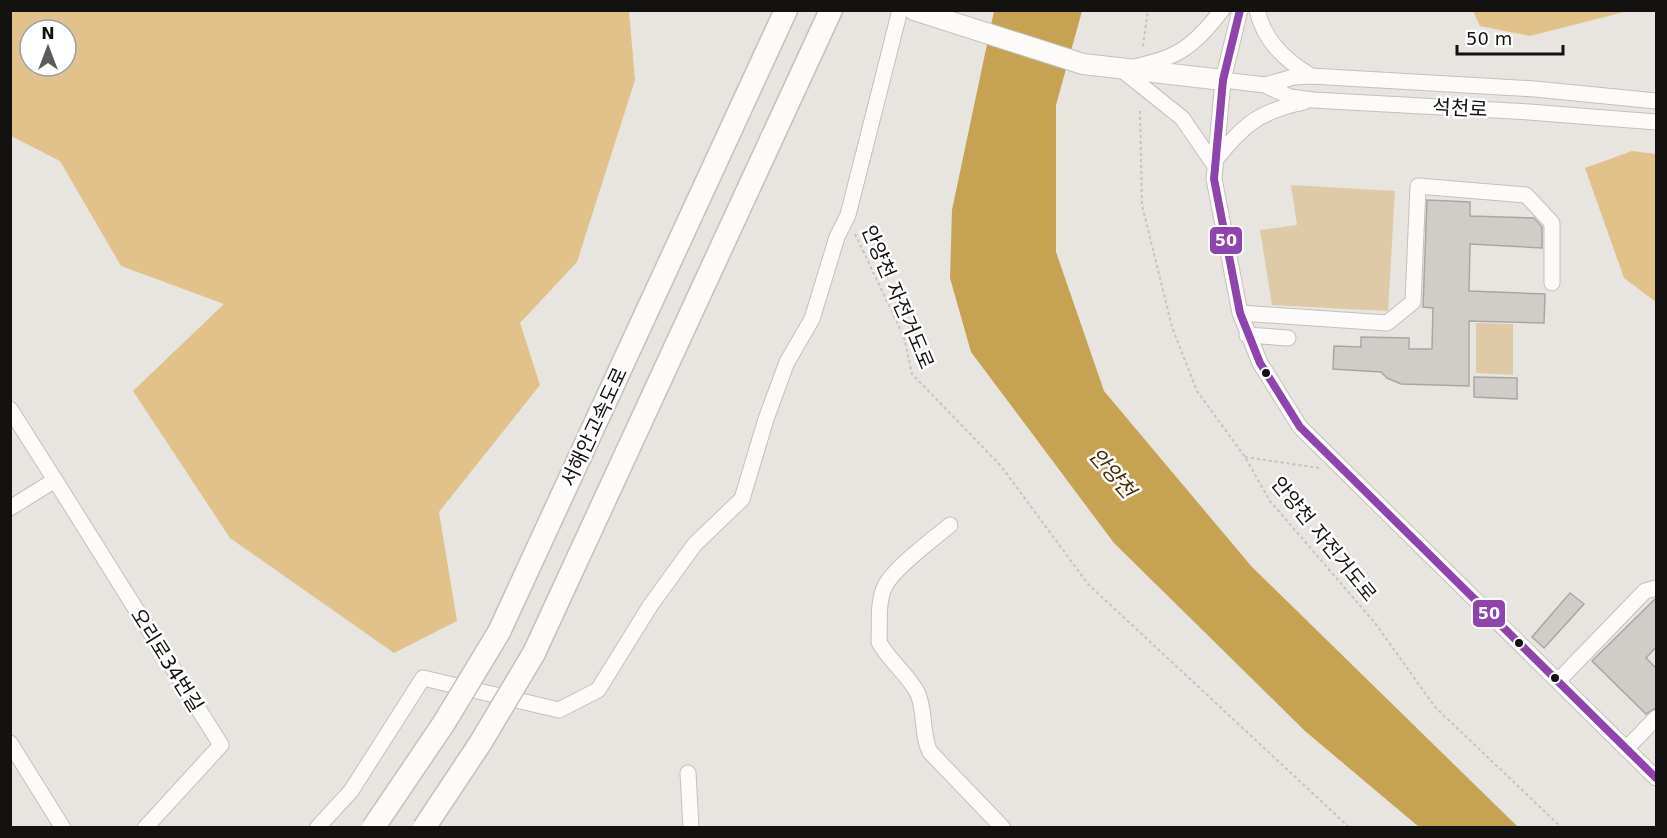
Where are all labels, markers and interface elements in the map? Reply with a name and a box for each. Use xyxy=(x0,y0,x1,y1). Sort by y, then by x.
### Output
north arrow xyxy=(18,18,78,78)
scale bar xyxy=(1457,18,1564,56)
text: N xyxy=(41,24,55,43)
text: 50 m xyxy=(1466,28,1512,49)
street label: 석천로 xyxy=(1432,95,1488,121)
street label: 안양천 자전거도로 xyxy=(857,222,939,372)
line badge: 50 xyxy=(1209,226,1243,255)
text: 50 xyxy=(1215,231,1237,250)
street label: 서해안고속도로 xyxy=(556,364,632,490)
unlabelled marker xyxy=(1260,367,1272,379)
water label: 안양천 xyxy=(1084,443,1142,505)
street label: 안양천 자전거도로 xyxy=(1266,472,1382,606)
line badge: 50 xyxy=(1472,599,1506,628)
street label: 오리로34번길 xyxy=(126,604,208,716)
text: 50 xyxy=(1478,604,1500,623)
unlabelled marker xyxy=(1513,637,1525,649)
unlabelled marker xyxy=(1549,672,1561,684)

